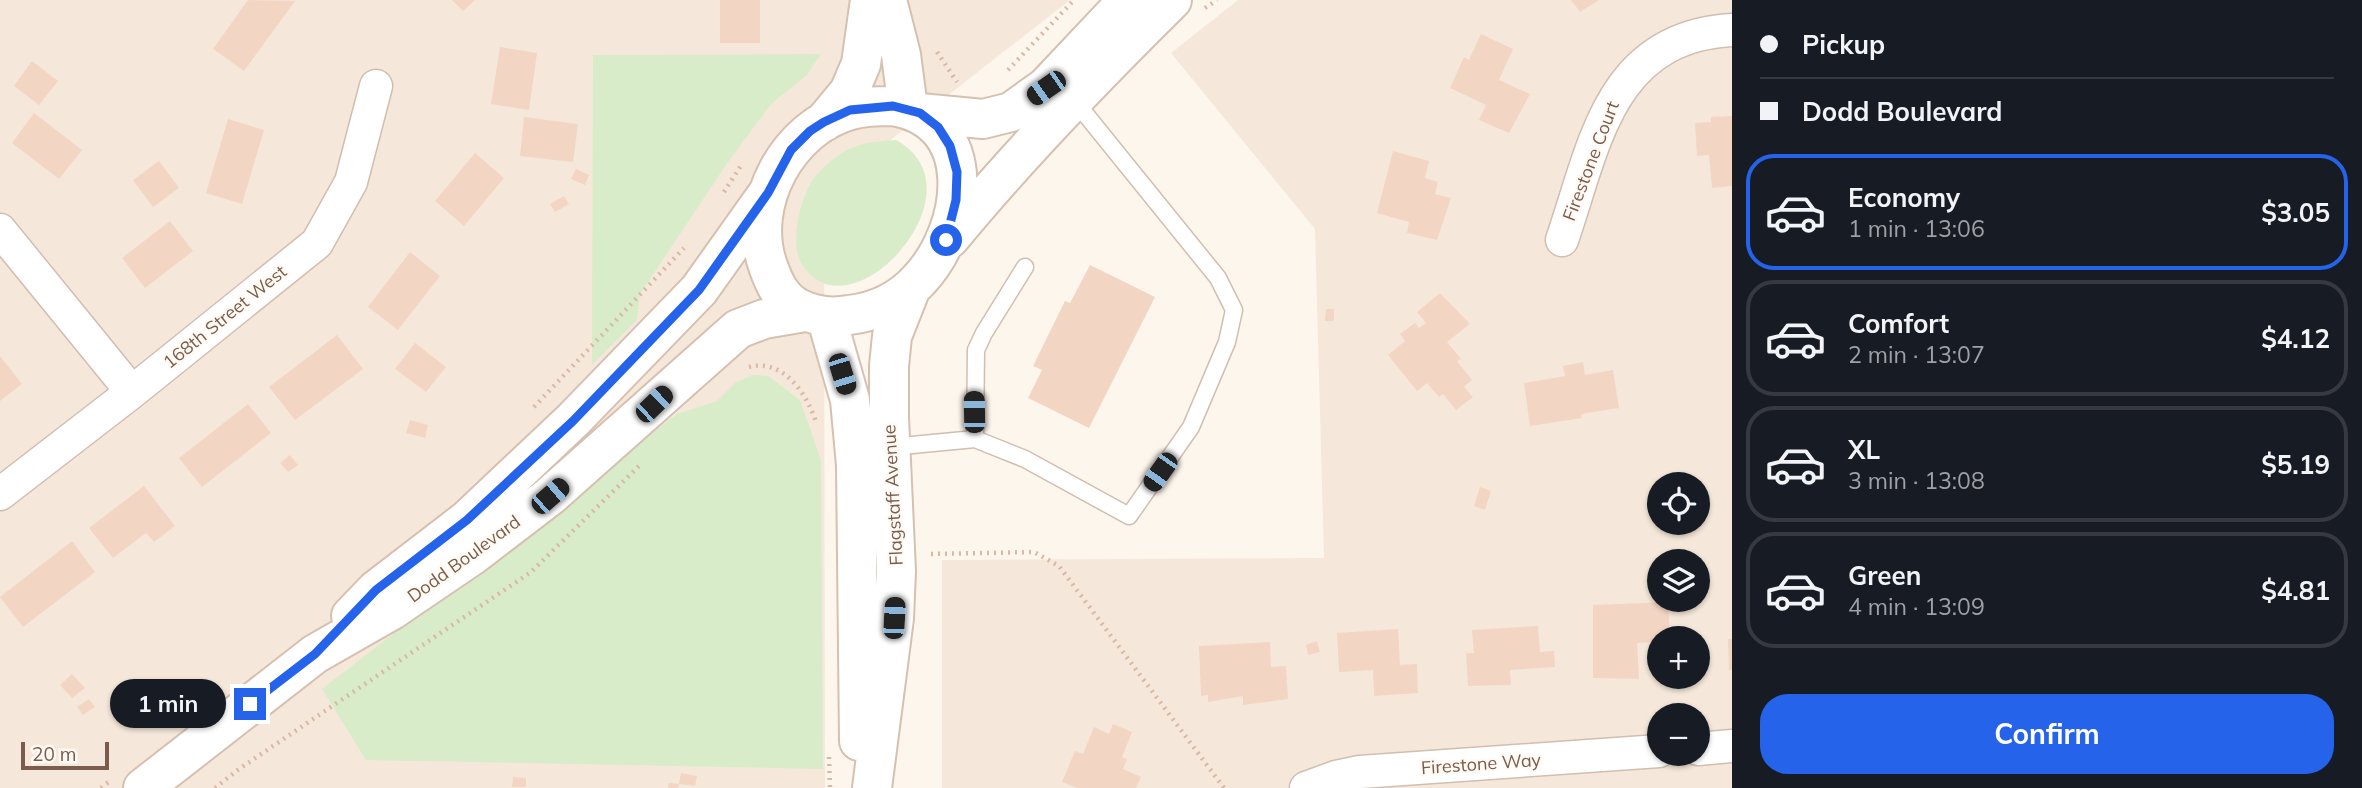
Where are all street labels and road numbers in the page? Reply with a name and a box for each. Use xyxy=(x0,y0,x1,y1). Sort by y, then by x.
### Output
street label: Firestone Court xyxy=(1557,98,1624,224)
street label: 168th Street West xyxy=(158,260,291,373)
street label: Flagstaff Avenue xyxy=(877,424,908,566)
street label: Dodd Boulevard xyxy=(403,510,525,607)
street label: Firestone Way xyxy=(1420,748,1542,779)

